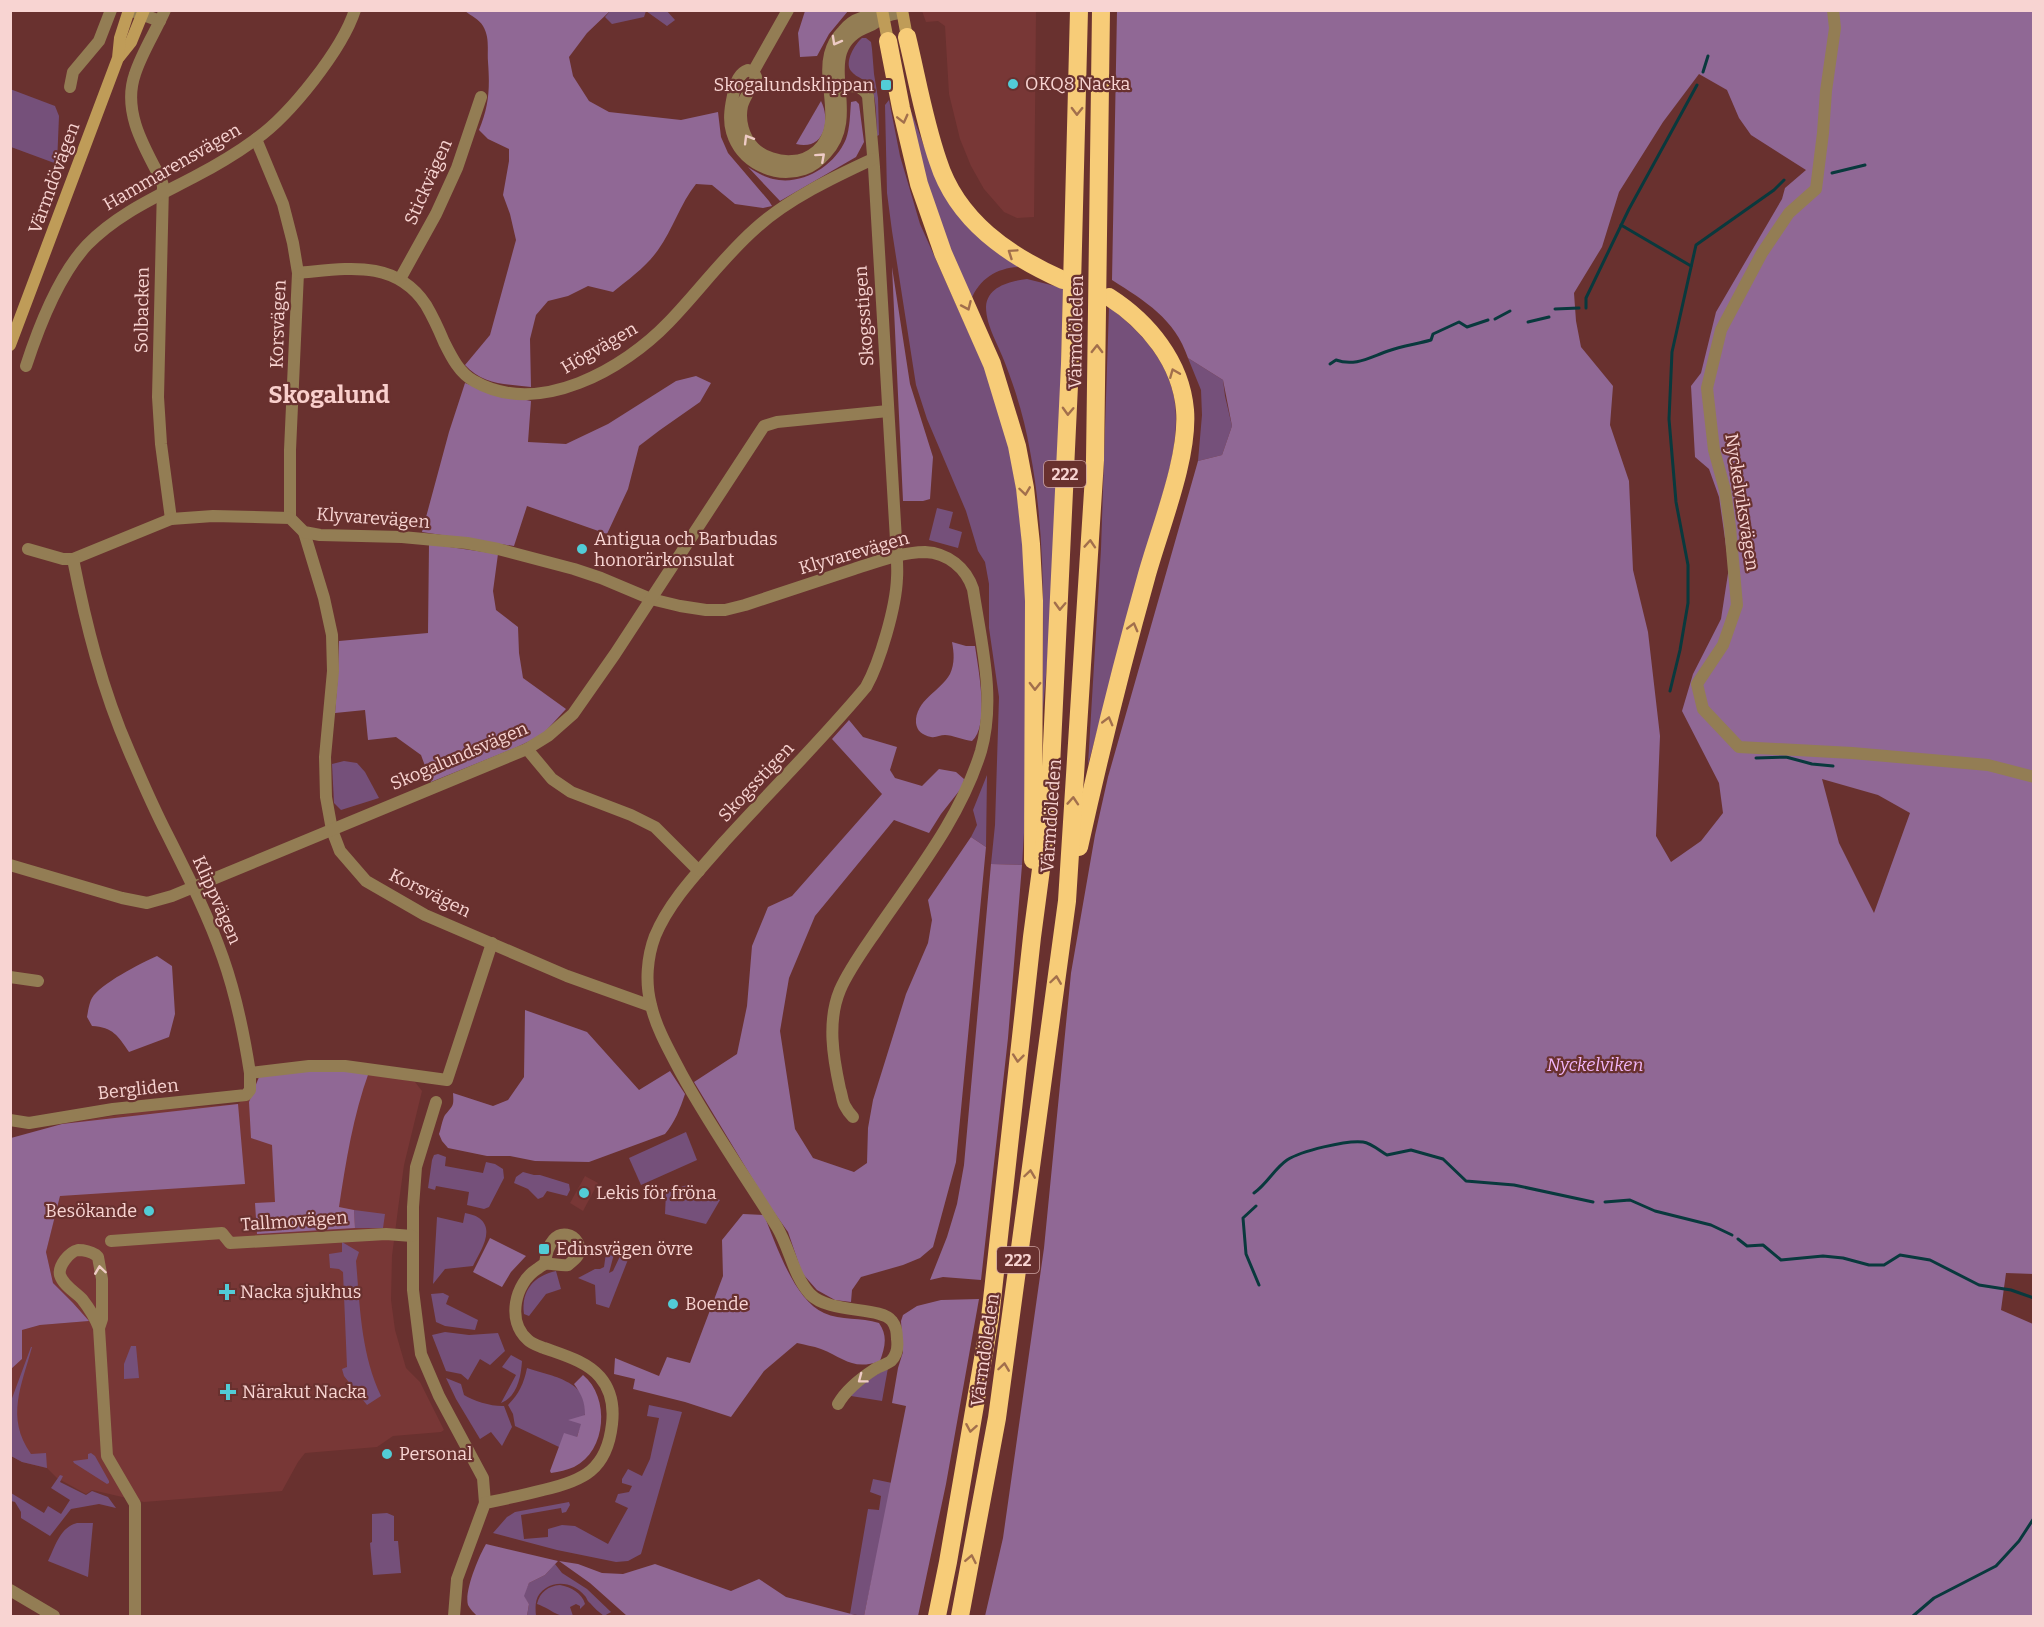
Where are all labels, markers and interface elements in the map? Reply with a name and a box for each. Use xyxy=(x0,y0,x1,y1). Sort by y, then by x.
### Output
one-way arrow xyxy=(832,35,843,45)
place label: OKQ8 Nacka xyxy=(1025,73,1131,95)
place label: Skogalundsklippan xyxy=(713,74,875,96)
marker: OKQ8 Nacka xyxy=(1006,77,1020,91)
marker: Skogalundsklippan xyxy=(879,78,893,92)
one-way arrow xyxy=(1070,106,1083,115)
one-way arrow xyxy=(896,114,909,124)
street label: Hammarensvägen xyxy=(99,118,245,215)
street label: Värmdövägen xyxy=(24,119,84,236)
street label: Stickvägen xyxy=(399,135,457,228)
one-way arrow xyxy=(744,135,756,145)
one-way arrow xyxy=(813,154,824,165)
one-way arrow xyxy=(1007,249,1018,260)
street label: Skogsstigen xyxy=(849,264,878,367)
street label: Solbacken xyxy=(130,266,154,353)
street label: Värmdöleden xyxy=(1064,274,1088,389)
street label: Korsvägen xyxy=(265,279,291,369)
one-way arrow xyxy=(959,299,971,310)
street label: Högvägen xyxy=(557,317,642,379)
one-way arrow xyxy=(1091,344,1103,353)
one-way arrow xyxy=(1169,368,1181,379)
district label: Skogalund xyxy=(268,381,390,409)
one-way arrow xyxy=(1062,406,1075,415)
street label: Nyckelviksvägen xyxy=(1720,432,1764,573)
road number: 222 xyxy=(1044,461,1086,487)
one-way arrow xyxy=(1018,487,1030,496)
street label: Klyvarevägen xyxy=(316,503,431,533)
street label: Klyvarevägen xyxy=(796,527,912,579)
place label: Antigua och Barbudas honorärkonsulat xyxy=(594,528,778,571)
one-way arrow xyxy=(1083,539,1096,548)
marker: Antigua och Barbudas honorärkonsulat xyxy=(575,542,589,556)
one-way arrow xyxy=(1053,601,1066,610)
one-way arrow xyxy=(1125,623,1138,633)
one-way arrow xyxy=(1029,681,1041,690)
street label: Skogalundsvägen xyxy=(387,717,532,795)
one-way arrow xyxy=(1100,717,1113,727)
street label: Skogsstigen xyxy=(714,737,799,826)
street label: Värmdöleden xyxy=(1036,758,1066,873)
one-way arrow xyxy=(1067,797,1080,806)
street label: Klippvägen xyxy=(188,852,247,948)
street label: Korsvägen xyxy=(385,864,475,923)
one-way arrow xyxy=(1050,976,1062,985)
one-way arrow xyxy=(1013,1053,1025,1062)
park label: Nyckelviken xyxy=(1547,1054,1643,1076)
street label: Bergliden xyxy=(97,1074,180,1104)
one-way arrow xyxy=(1023,1169,1036,1178)
place label: Lekis för fröna xyxy=(596,1182,717,1204)
marker: Lekis för fröna xyxy=(577,1186,591,1200)
place label: Besökande xyxy=(45,1200,137,1222)
marker: Besökande xyxy=(142,1204,156,1218)
street label: Tallmovägen xyxy=(240,1206,349,1236)
place label: Edinsvägen övre xyxy=(556,1238,693,1260)
marker: Edinsvägen övre xyxy=(537,1242,551,1256)
road number: 222 xyxy=(997,1247,1039,1273)
one-way arrow xyxy=(95,1265,107,1274)
place label: Nacka sjukhus xyxy=(240,1281,361,1303)
marker: Nacka sjukhus xyxy=(218,1283,236,1301)
street label: Värmdöleden xyxy=(966,1292,1004,1408)
place label: Boende xyxy=(685,1293,749,1315)
marker: Boende xyxy=(666,1297,680,1311)
one-way arrow xyxy=(997,1362,1010,1372)
one-way arrow xyxy=(858,1371,869,1382)
place label: Närakut Nacka xyxy=(242,1381,367,1403)
marker: Närakut Nacka xyxy=(219,1383,237,1401)
one-way arrow xyxy=(965,1422,978,1432)
place label: Personal xyxy=(399,1443,472,1465)
marker: Personal xyxy=(380,1447,394,1461)
one-way arrow xyxy=(964,1554,977,1564)

